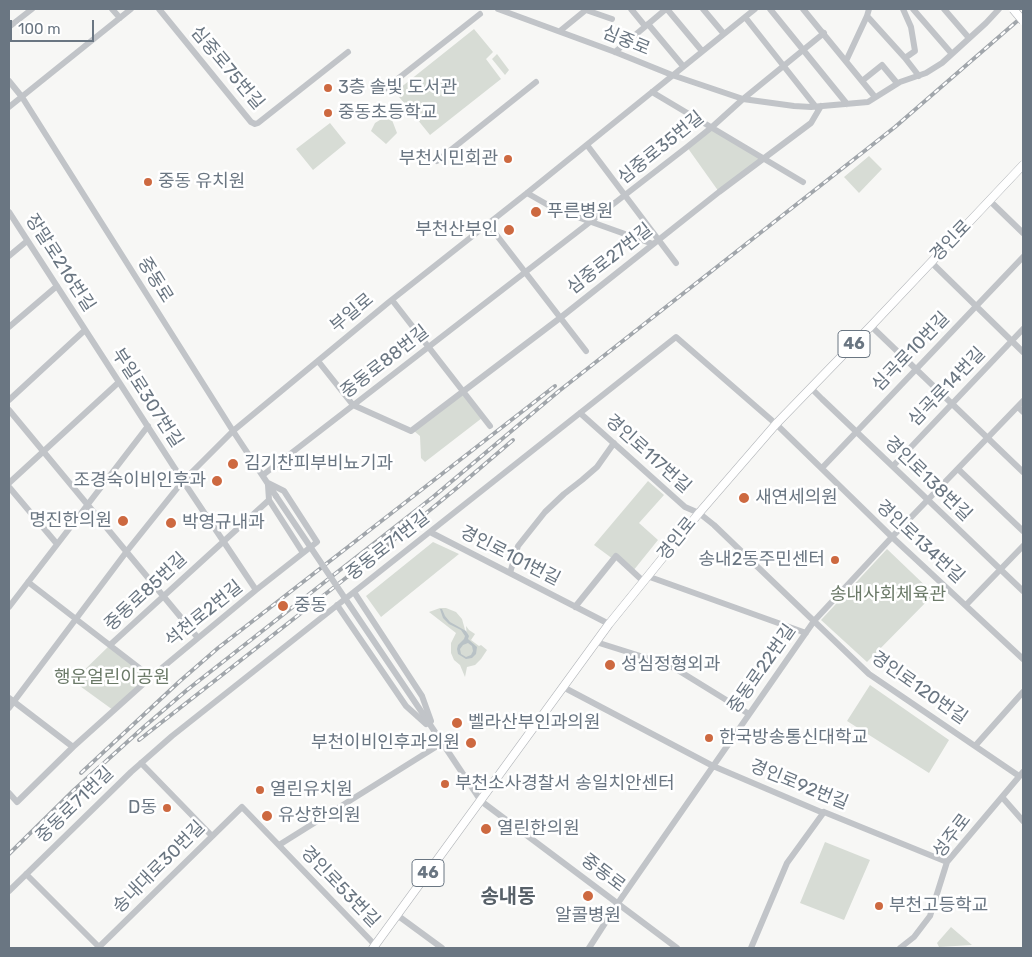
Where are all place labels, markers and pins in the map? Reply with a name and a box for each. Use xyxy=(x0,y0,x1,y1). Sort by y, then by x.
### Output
place label: 3층 솔빛 도서관 xyxy=(338,77,457,99)
marker: 3층 솔빛 도서관 xyxy=(322,82,334,94)
place label: 중동초등학교 xyxy=(338,102,437,124)
marker: 중동초등학교 xyxy=(322,107,334,119)
place label: 부천시민회관 xyxy=(399,148,498,170)
marker: 부천시민회관 xyxy=(502,153,514,165)
place label: 중동 유치원 xyxy=(158,171,245,193)
marker: 중동 유치원 xyxy=(142,176,154,188)
place label: 푸른병원 xyxy=(547,201,613,223)
marker: 푸른병원 xyxy=(529,205,543,219)
place label: 부천산부인 xyxy=(415,219,498,241)
marker: 부천산부인 xyxy=(502,223,516,237)
place label: 김기찬피부비뇨기과 xyxy=(244,453,393,475)
marker: 김기찬피부비뇨기과 xyxy=(226,457,240,471)
place label: 조경숙이비인후과 xyxy=(74,470,206,492)
marker: 조경숙이비인후과 xyxy=(210,474,224,488)
place label: 새연세의원 xyxy=(755,487,838,509)
marker: 새연세의원 xyxy=(737,491,751,505)
place label: 명진한의원 xyxy=(29,510,112,532)
place label: 박영규내과 xyxy=(182,512,265,534)
marker: 명진한의원 xyxy=(116,514,130,528)
marker: 박영규내과 xyxy=(164,516,178,530)
place label: 송내2동주민센터 xyxy=(699,549,825,571)
marker: 송내2동주민센터 xyxy=(829,554,841,566)
place label: 중동 xyxy=(294,595,327,617)
marker: 중동 xyxy=(276,599,290,613)
place label: 성심정형외과 xyxy=(621,654,720,676)
marker: 성심정형외과 xyxy=(603,658,617,672)
place label: 벨라산부인과의원 xyxy=(468,712,600,734)
marker: 벨라산부인과의원 xyxy=(450,716,464,730)
place label: 한국방송통신대학교 xyxy=(719,727,868,749)
place label: 부천이비인후과의원 xyxy=(311,732,460,754)
marker: 한국방송통신대학교 xyxy=(703,732,715,744)
marker: 부천이비인후과의원 xyxy=(464,736,478,750)
place label: 부천소사경찰서 송일치안센터 xyxy=(455,773,675,795)
marker: 부천소사경찰서 송일치안센터 xyxy=(439,778,451,790)
place label: 열린유치원 xyxy=(270,779,353,801)
marker: 열린유치원 xyxy=(254,784,266,796)
place label: D동 xyxy=(128,797,157,819)
marker: D동 xyxy=(161,802,173,814)
place label: 유상한의원 xyxy=(278,805,361,827)
marker: 유상한의원 xyxy=(260,809,274,823)
place label: 열린한의원 xyxy=(497,818,580,840)
marker: 열린한의원 xyxy=(479,822,493,836)
marker: 알콜병원 xyxy=(581,889,595,903)
place label: 부천고등학교 xyxy=(889,895,988,917)
marker: 부천고등학교 xyxy=(873,900,885,912)
place label: 알콜병원 xyxy=(555,905,621,927)

